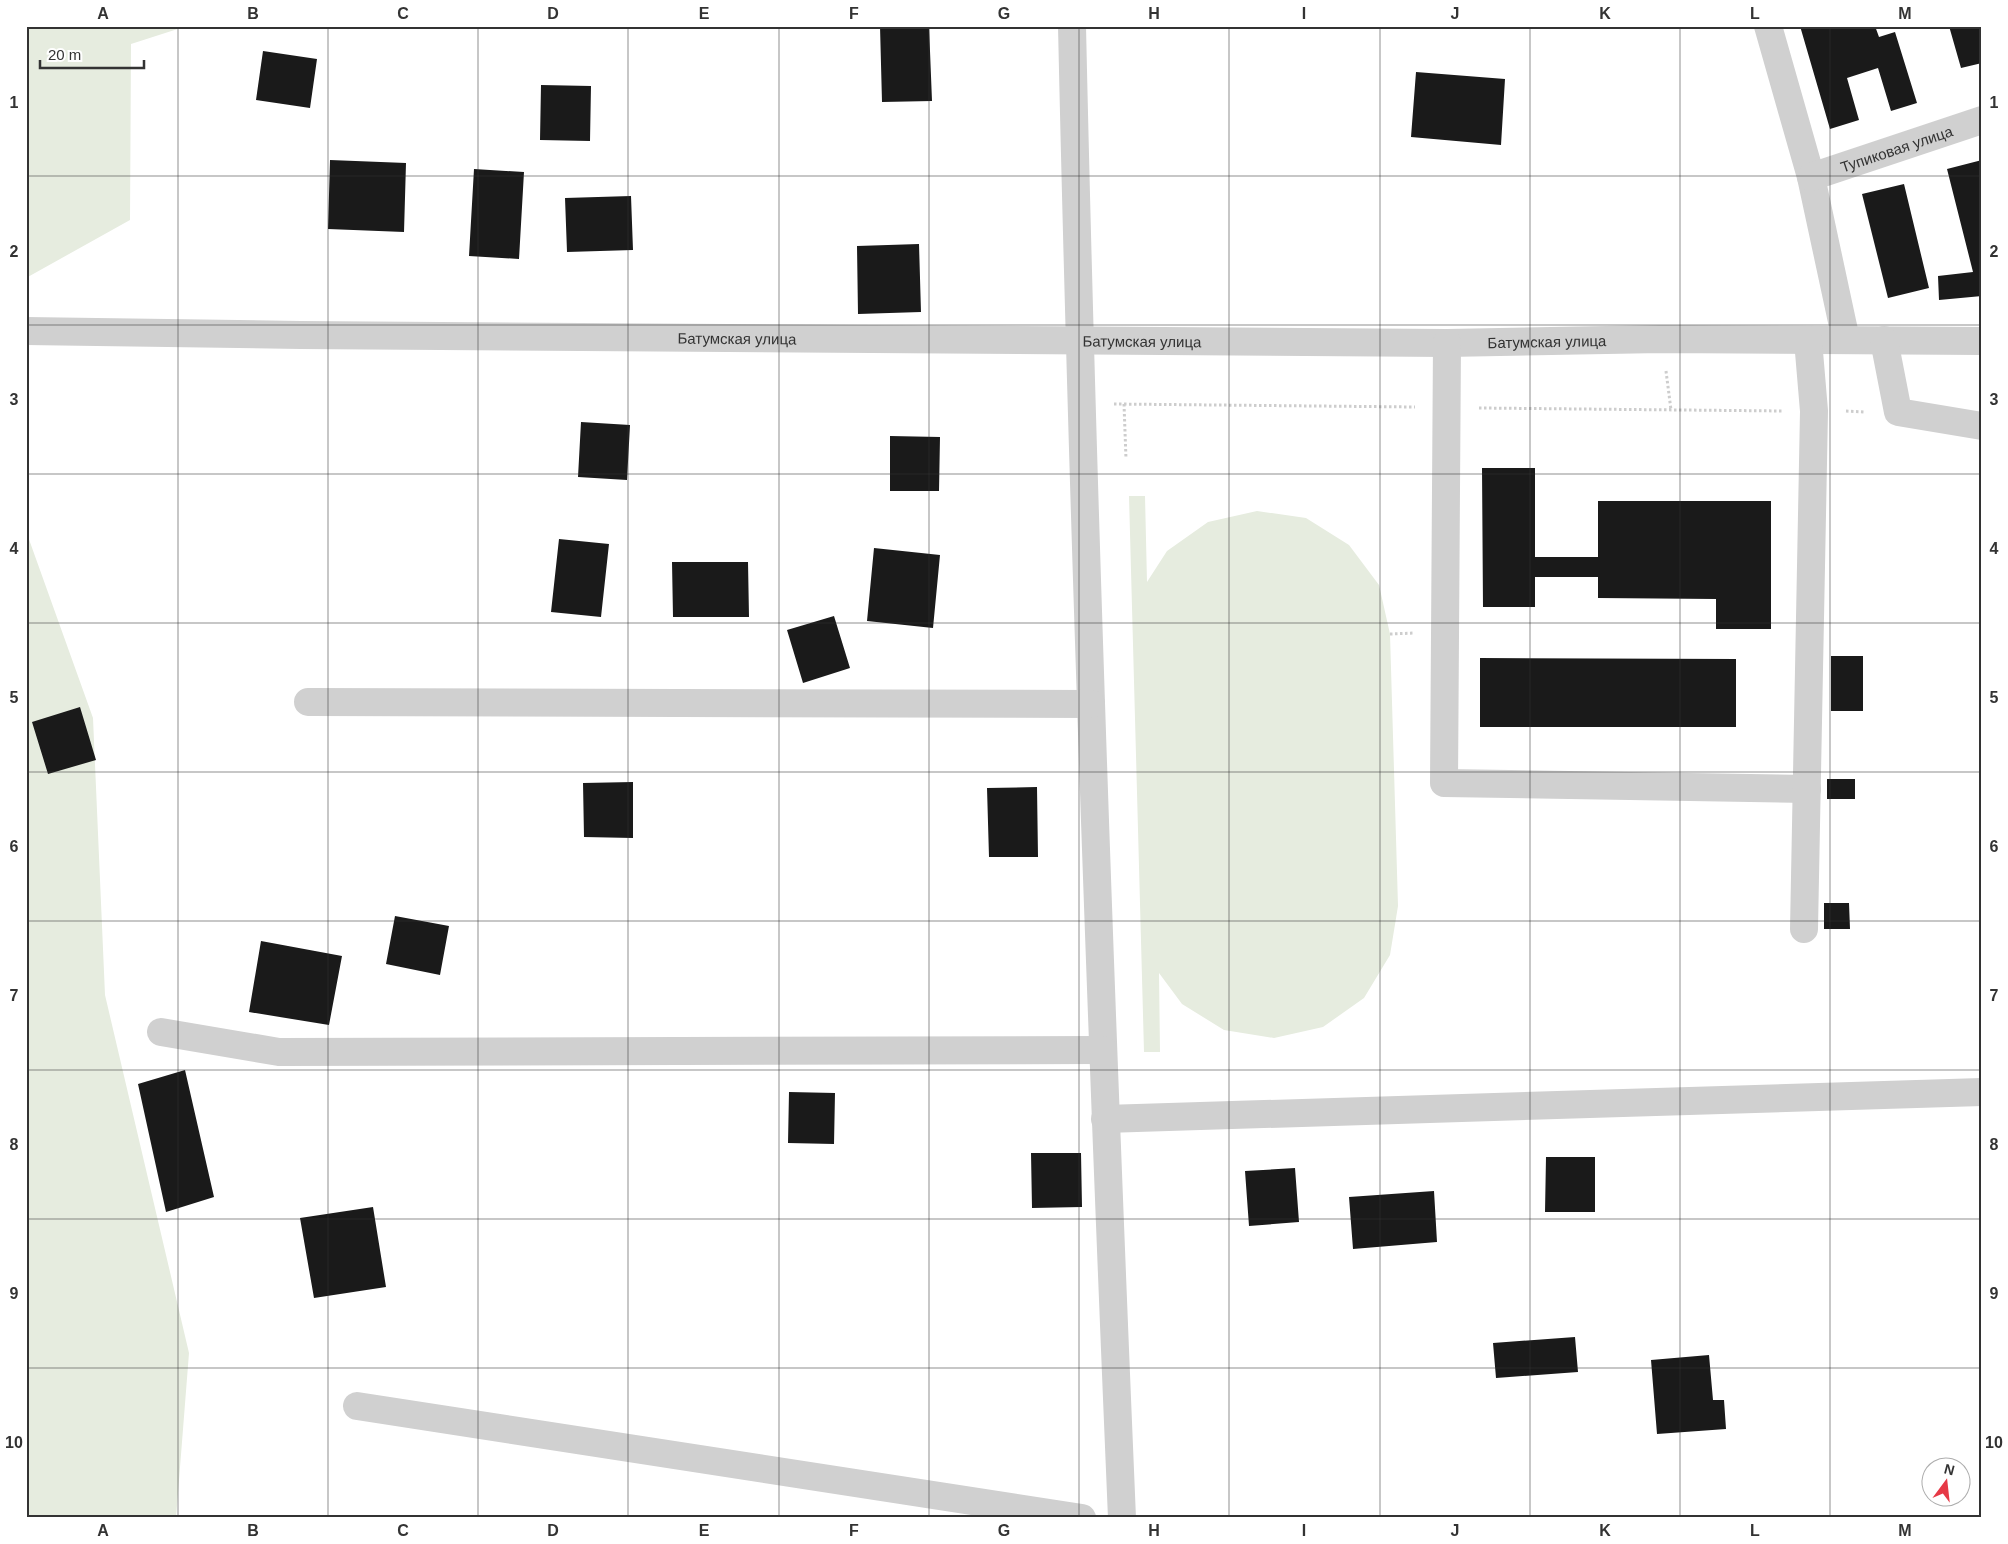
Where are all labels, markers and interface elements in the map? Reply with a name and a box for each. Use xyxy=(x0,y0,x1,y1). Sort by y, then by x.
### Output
text: A xyxy=(97,5,109,22)
text: B xyxy=(247,5,259,22)
text: C xyxy=(397,5,409,22)
text: D xyxy=(547,5,559,22)
text: E xyxy=(699,5,710,22)
text: F xyxy=(849,5,859,22)
text: G xyxy=(998,5,1010,22)
text: H xyxy=(1148,5,1160,22)
text: I xyxy=(1302,5,1306,22)
text: J xyxy=(1451,5,1459,22)
text: K xyxy=(1599,5,1611,22)
text: L xyxy=(1750,5,1760,22)
text: M xyxy=(1898,5,1912,22)
scale bar xyxy=(40,38,144,70)
text: 20 m xyxy=(48,46,81,63)
text: 1 xyxy=(10,94,19,111)
text: 1 xyxy=(1990,94,1999,111)
street label: Тупиковая улица xyxy=(1838,122,1955,175)
text: 2 xyxy=(10,243,19,260)
text: 2 xyxy=(1990,243,1999,260)
street label: Батумская улица xyxy=(677,329,797,347)
street label: Батумская улица xyxy=(1082,332,1202,350)
street label: Батумская улица xyxy=(1487,332,1607,351)
text: 3 xyxy=(10,391,19,408)
text: 3 xyxy=(1990,391,1999,408)
text: 4 xyxy=(10,540,19,557)
text: 4 xyxy=(1990,540,1999,557)
text: 5 xyxy=(10,689,19,706)
text: 5 xyxy=(1990,689,1999,706)
text: 6 xyxy=(10,838,19,855)
text: 6 xyxy=(1990,838,1999,855)
text: 7 xyxy=(10,987,19,1004)
text: 7 xyxy=(1990,987,1999,1004)
text: 8 xyxy=(10,1136,19,1153)
text: 8 xyxy=(1990,1136,1999,1153)
text: 9 xyxy=(10,1285,19,1302)
text: 9 xyxy=(1990,1285,1999,1302)
text: 10 xyxy=(5,1434,23,1451)
text: 10 xyxy=(1985,1434,2003,1451)
north arrow xyxy=(1920,1456,1970,1506)
text: N xyxy=(1942,1460,1956,1478)
text: A xyxy=(97,1522,109,1539)
text: B xyxy=(247,1522,259,1539)
text: C xyxy=(397,1522,409,1539)
text: D xyxy=(547,1522,559,1539)
text: E xyxy=(699,1522,710,1539)
text: F xyxy=(849,1522,859,1539)
text: G xyxy=(998,1522,1010,1539)
text: H xyxy=(1148,1522,1160,1539)
text: I xyxy=(1302,1522,1306,1539)
text: J xyxy=(1451,1522,1459,1539)
text: K xyxy=(1599,1522,1611,1539)
text: L xyxy=(1750,1522,1760,1539)
text: M xyxy=(1898,1522,1912,1539)

